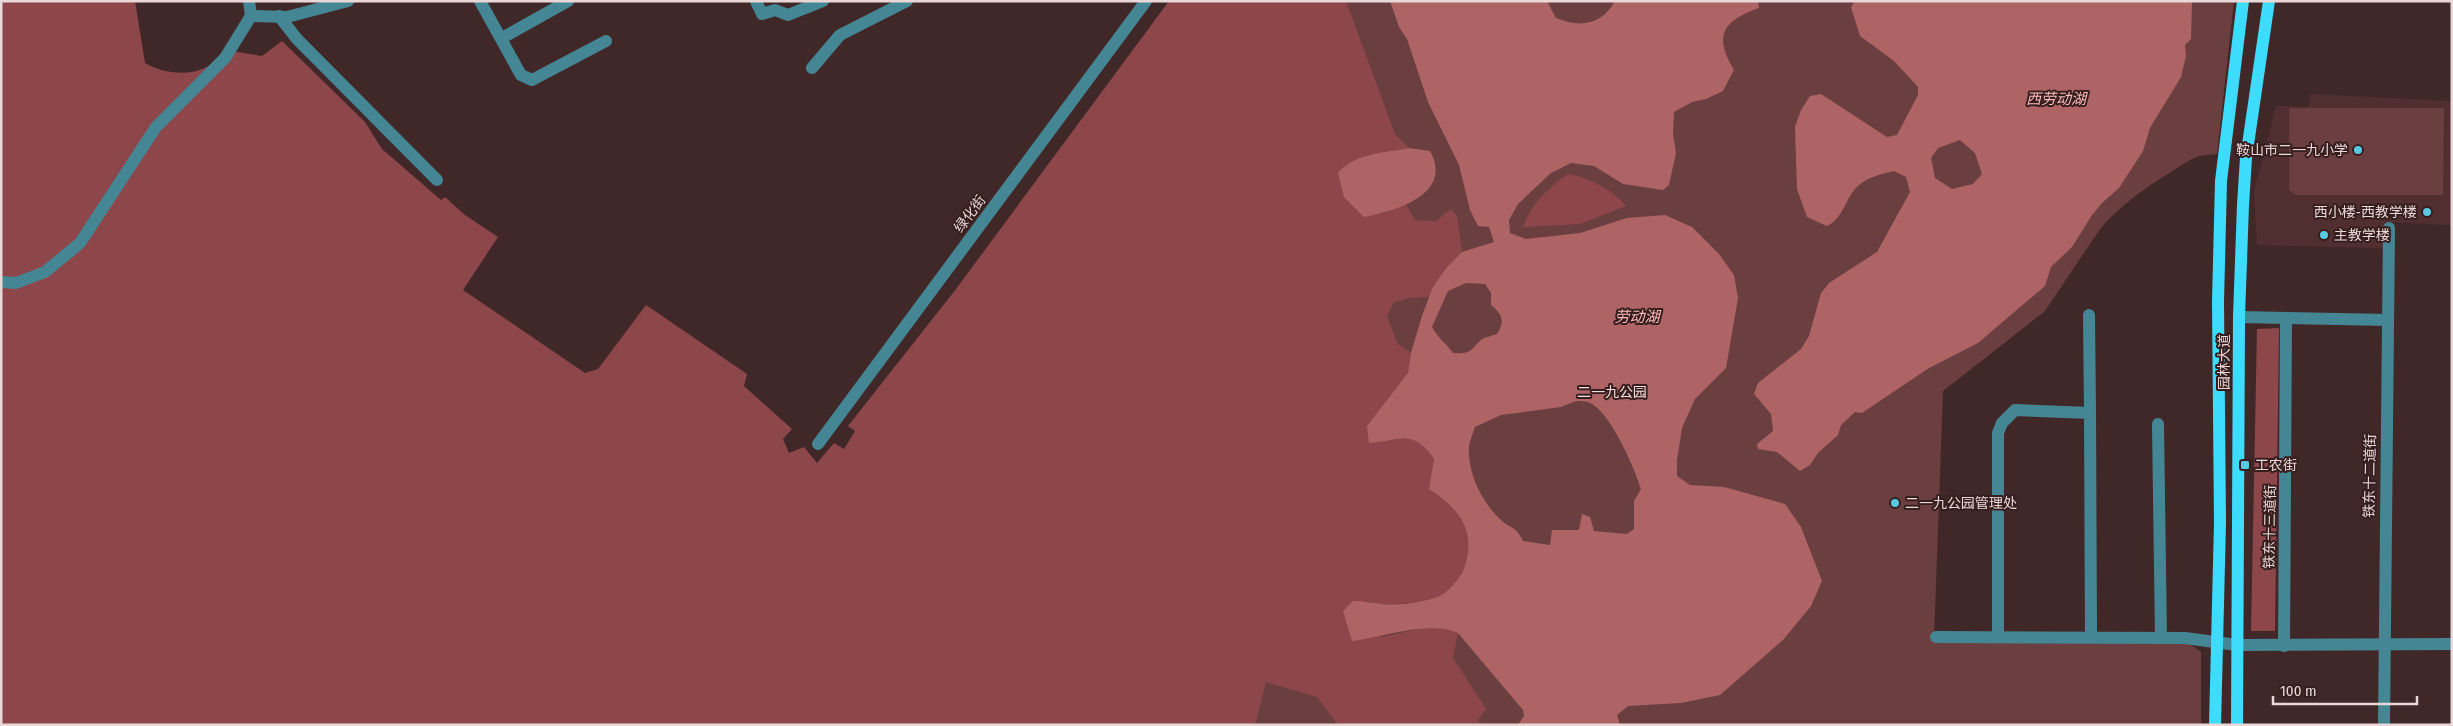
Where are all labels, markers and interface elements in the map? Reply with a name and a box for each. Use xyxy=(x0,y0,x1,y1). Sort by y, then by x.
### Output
water label: 西劳动湖 xyxy=(2026,90,2088,108)
place label: 鞍山市二一九小学 xyxy=(2236,142,2348,159)
marker: 鞍山市二一九小学 xyxy=(2352,144,2364,156)
street label: 绿化街 xyxy=(951,192,989,236)
place label: 西小楼-西教学楼 xyxy=(2314,204,2417,221)
marker: 西小楼-西教学楼 xyxy=(2421,206,2433,218)
place label: 主教学楼 xyxy=(2334,227,2390,244)
marker: 主教学楼 xyxy=(2318,229,2330,241)
water label: 劳动湖 xyxy=(1614,308,1661,326)
street label: 园林大道 xyxy=(2216,334,2233,390)
park label: 二一九公园 xyxy=(1577,384,1647,401)
street label: 铁东十二道街 xyxy=(2361,434,2379,518)
place label: 工农街 xyxy=(2255,457,2297,474)
marker: 工农街 xyxy=(2239,459,2251,471)
street label: 铁东十三道街 xyxy=(2261,485,2279,569)
place label: 二一九公园管理处 xyxy=(1905,495,2017,512)
marker: 二一九公园管理处 xyxy=(1889,497,1901,509)
scale bar xyxy=(2273,674,2417,706)
text: 100 m xyxy=(2280,682,2317,700)

